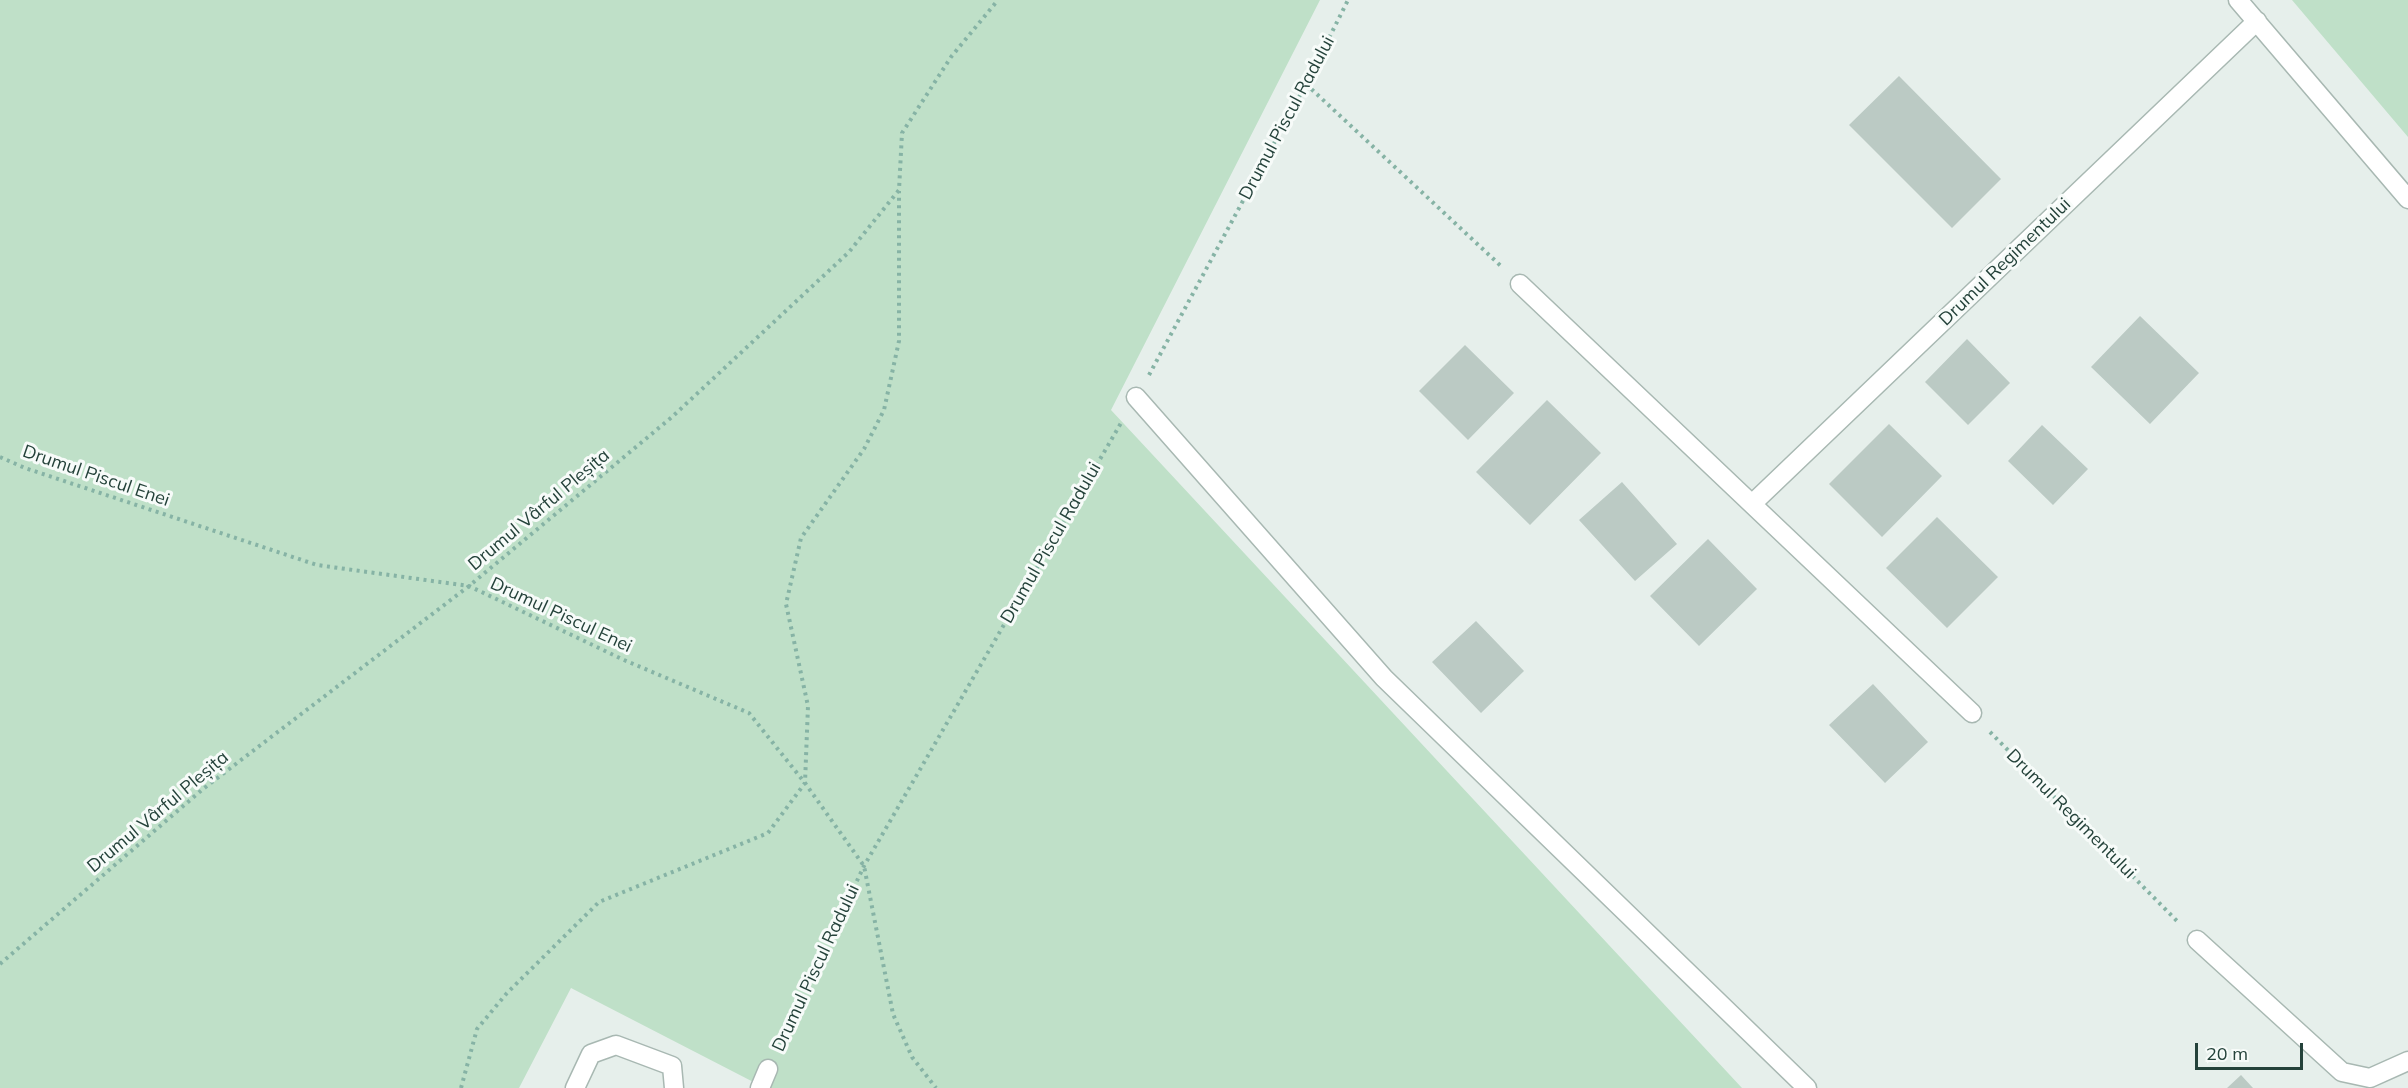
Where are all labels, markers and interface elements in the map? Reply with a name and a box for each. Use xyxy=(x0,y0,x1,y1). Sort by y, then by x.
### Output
street label: Drumul Piscul Radului xyxy=(1235,33,1339,203)
street label: Drumul Regimentului xyxy=(1935,194,2075,330)
street label: Drumul Piscul Enei xyxy=(20,441,172,511)
street label: Drumul Vârful Pleșița xyxy=(464,445,614,575)
street label: Drumul Piscul Radului xyxy=(996,459,1106,627)
street label: Drumul Piscul Enei xyxy=(487,573,635,657)
street label: Drumul Regimentului xyxy=(2002,745,2140,883)
street label: Drumul Vârful Pleșița xyxy=(83,747,233,877)
street label: Drumul Piscul Radului xyxy=(768,881,864,1055)
scale bar xyxy=(2198,1031,2306,1069)
text: 20 m xyxy=(2206,1042,2248,1065)

